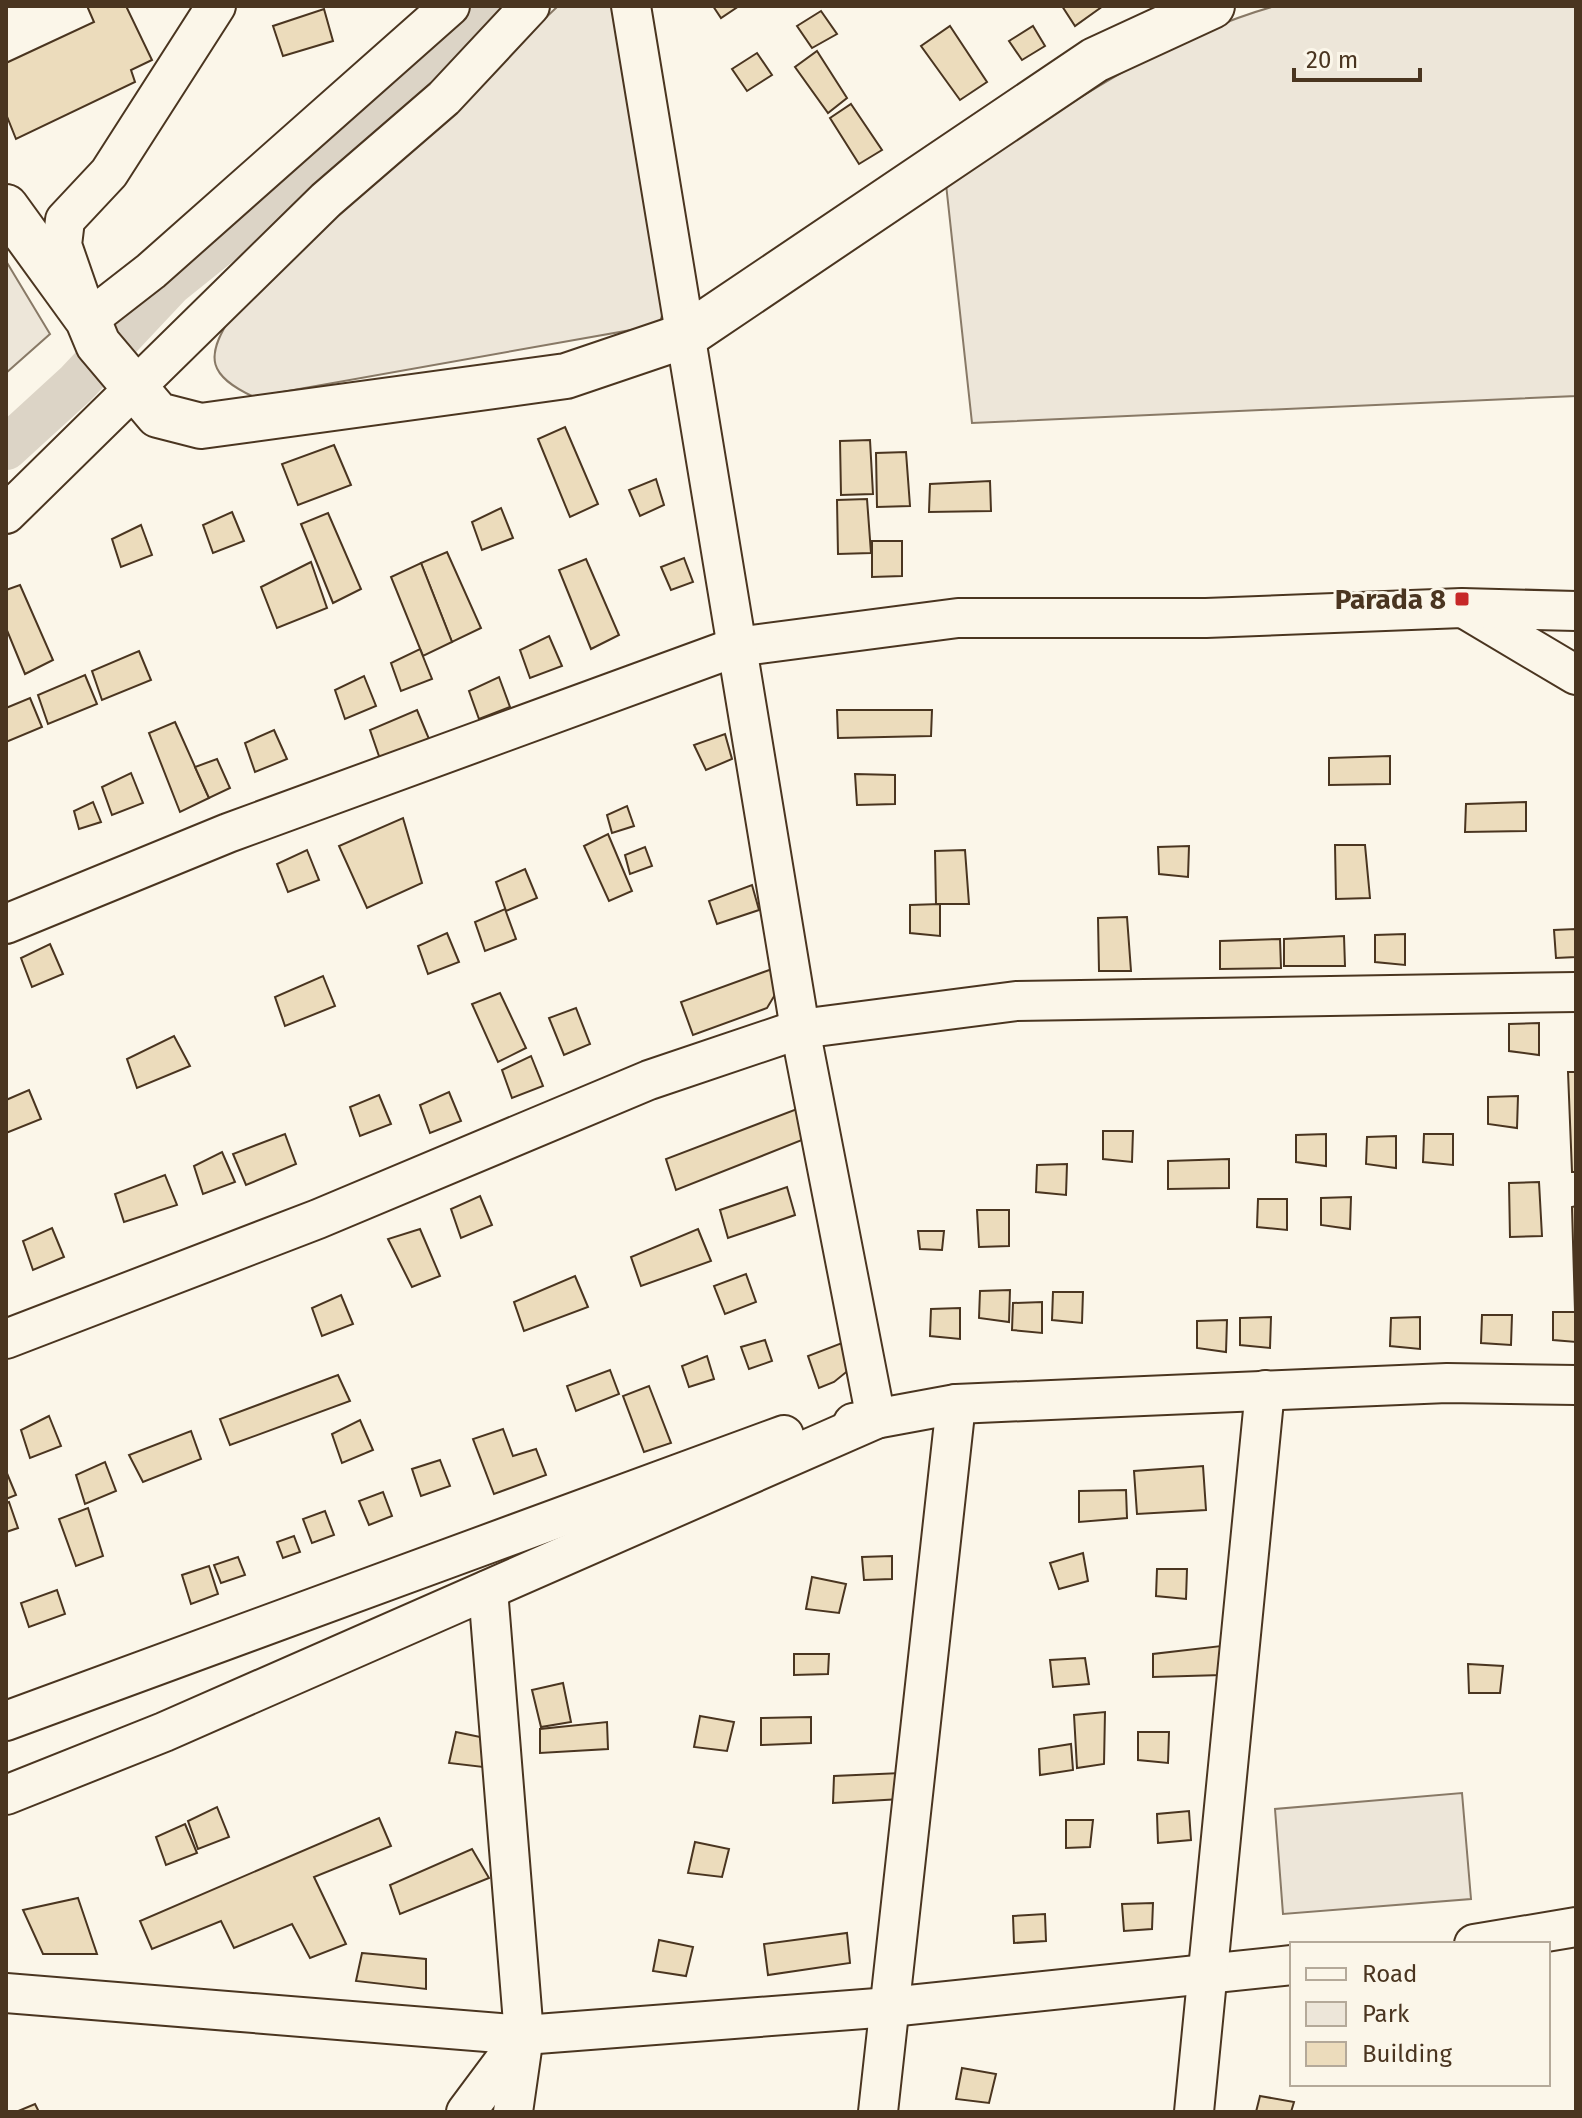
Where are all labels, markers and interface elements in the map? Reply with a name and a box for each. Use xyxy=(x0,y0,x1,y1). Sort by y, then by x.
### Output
scale bar xyxy=(1294,32,1420,82)
text: 20 m xyxy=(1306,46,1358,74)
place label: Parada 8 xyxy=(1335,583,1446,616)
marker: Parada 8 xyxy=(1453,590,1471,608)
legend xyxy=(1290,1942,1550,2086)
text: Road xyxy=(1362,1960,1417,1988)
text: Park xyxy=(1362,2000,1410,2028)
text: Building xyxy=(1362,2040,1452,2068)

